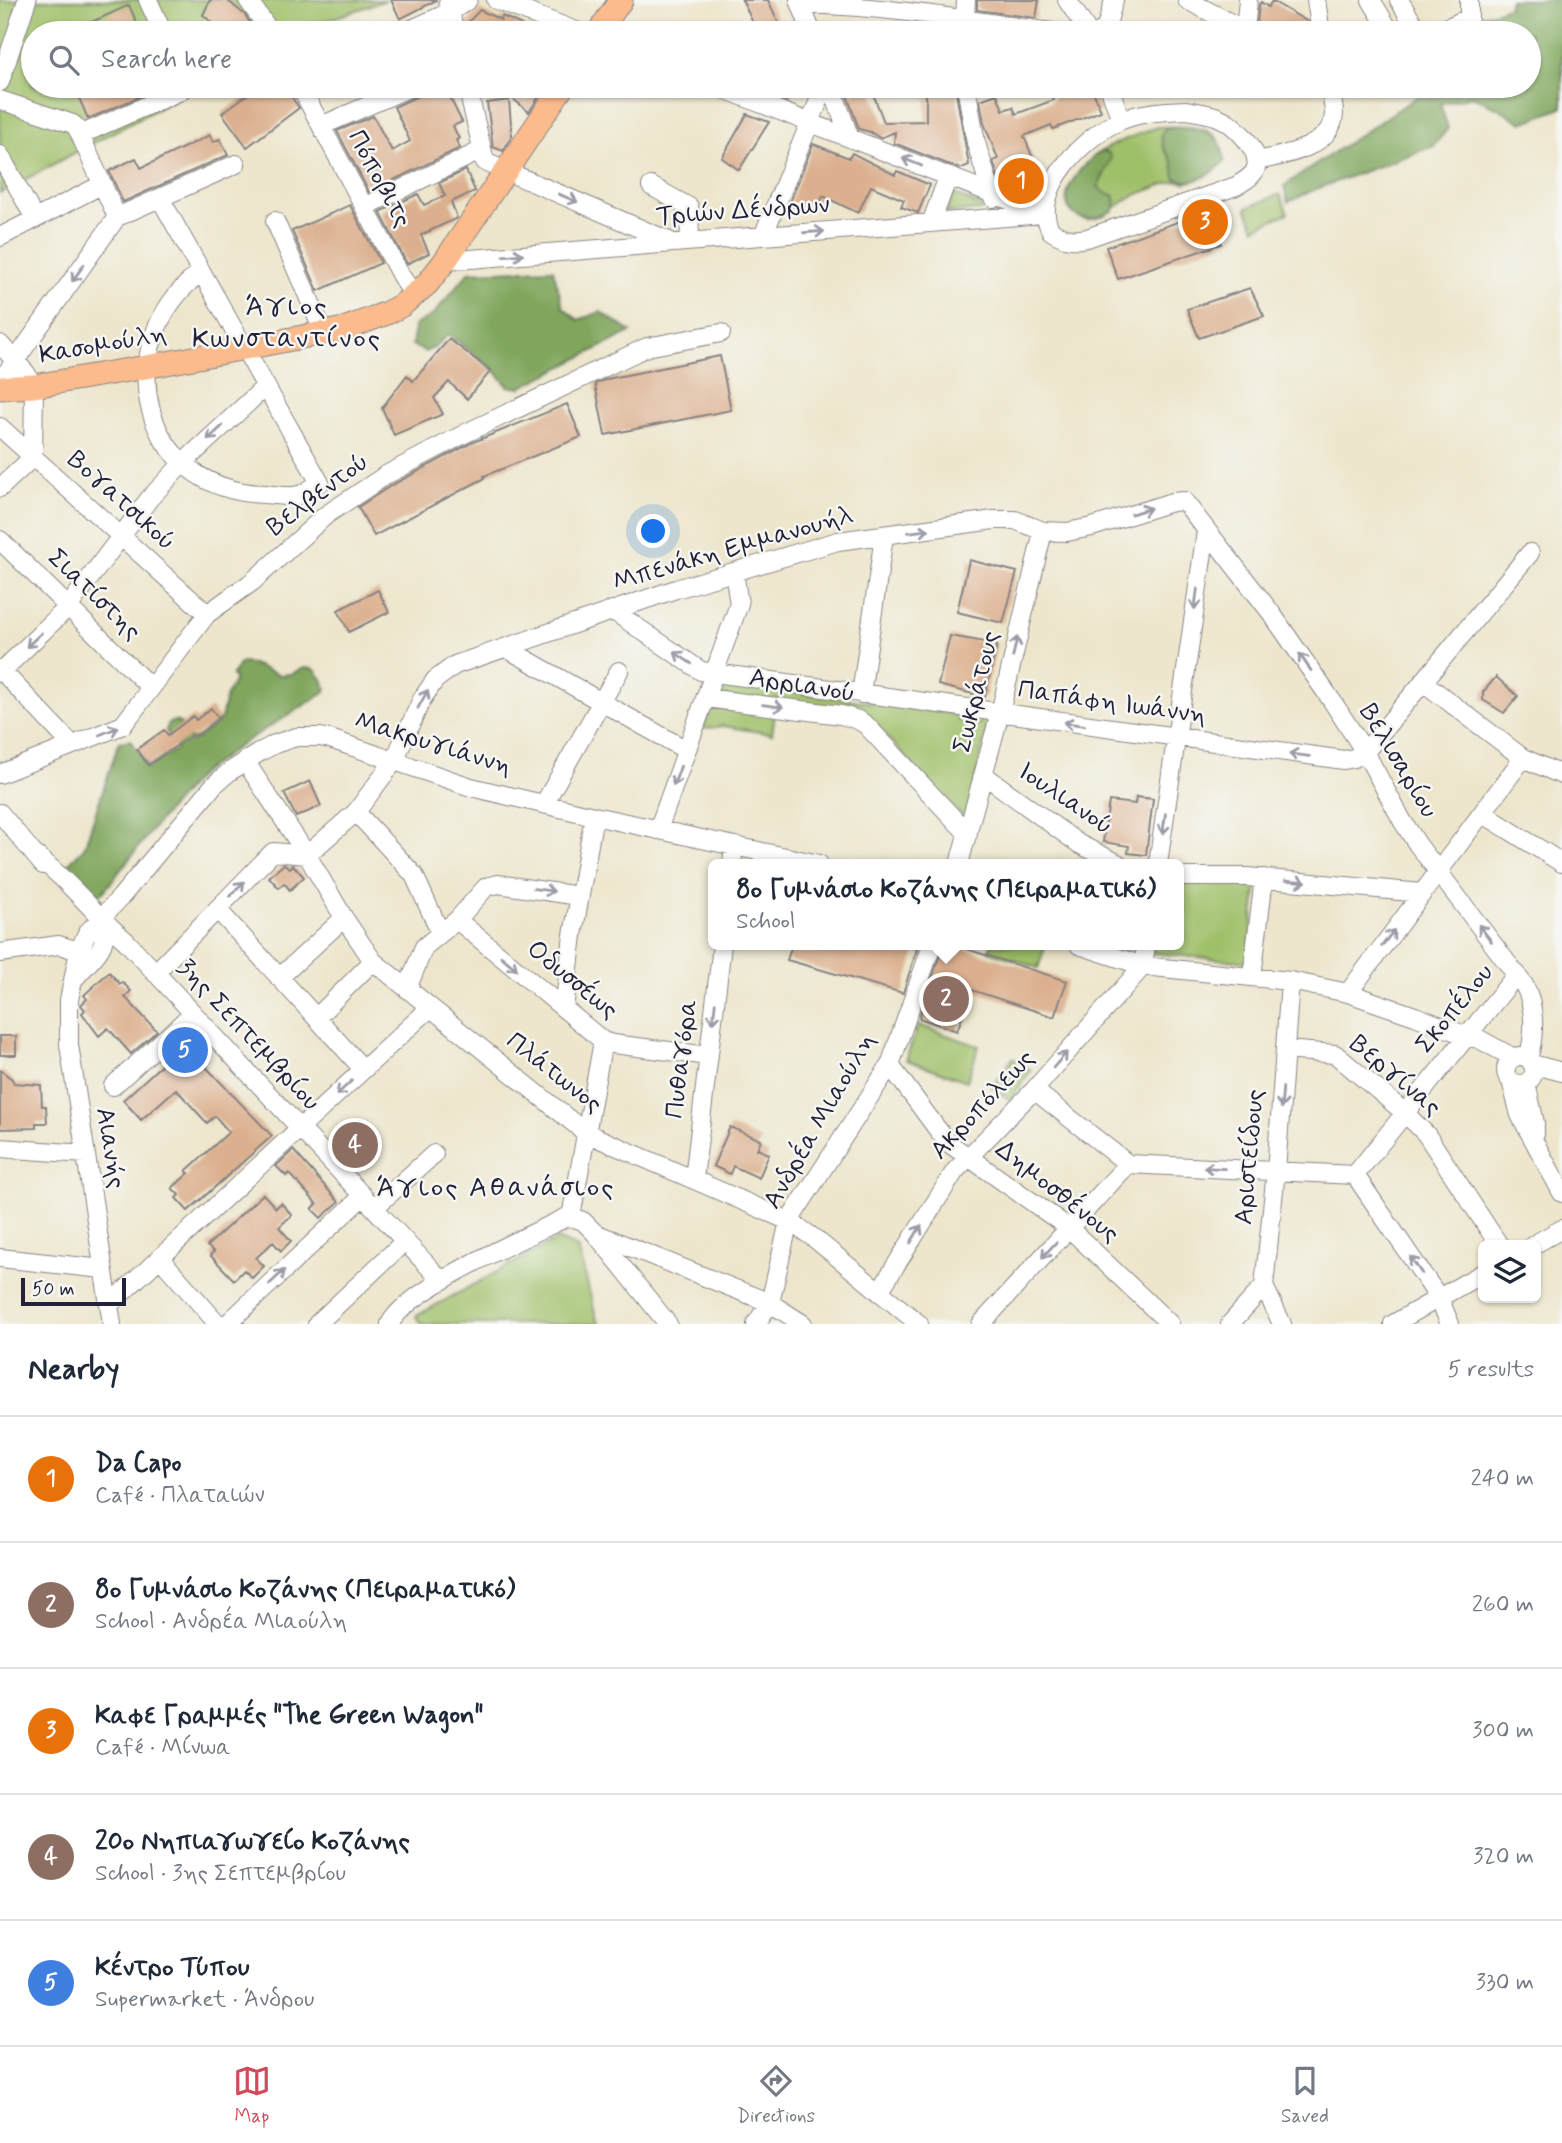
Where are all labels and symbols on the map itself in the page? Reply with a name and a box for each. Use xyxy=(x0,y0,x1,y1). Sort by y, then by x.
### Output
street label: Πόποβιτς xyxy=(339,124,419,234)
one-way arrow xyxy=(902,155,923,168)
pin: 1 xyxy=(998,155,1044,207)
street label: Τριών Δένδρων xyxy=(655,188,831,234)
one-way arrow xyxy=(557,192,579,205)
pin: 3 xyxy=(1182,196,1228,248)
one-way arrow xyxy=(802,225,824,238)
one-way arrow xyxy=(502,248,524,261)
one-way arrow xyxy=(71,263,85,282)
district label: Άγιος Κωνσταντίνος xyxy=(192,289,382,358)
street label: Κασομούλη xyxy=(37,317,169,373)
one-way arrow xyxy=(207,424,224,441)
street label: Βογατσικού xyxy=(60,443,182,559)
street label: Βελβεντού xyxy=(260,446,376,544)
street label: Μπενάκη Εμμανουήλ xyxy=(609,498,858,600)
one-way arrow xyxy=(1130,503,1152,516)
your location xyxy=(636,514,670,548)
one-way arrow xyxy=(907,524,930,537)
street label: Σιατίστης xyxy=(40,542,148,648)
one-way arrow xyxy=(1190,587,1203,610)
street label: Σωκράτους xyxy=(945,628,1009,756)
one-way arrow xyxy=(26,631,43,648)
one-way arrow xyxy=(1009,636,1022,659)
one-way arrow xyxy=(673,651,693,665)
one-way arrow xyxy=(1298,653,1312,672)
street label: Αρριανού xyxy=(747,661,857,711)
street label: Παπάφη Ιωάννη xyxy=(1016,673,1208,733)
one-way arrow xyxy=(417,689,430,710)
street label: Βελισαρίου xyxy=(1351,698,1445,824)
one-way arrow xyxy=(761,700,784,713)
street label: Μακρυγιάννη xyxy=(350,704,516,784)
one-way arrow xyxy=(1063,717,1086,730)
one-way arrow xyxy=(97,723,119,736)
one-way arrow xyxy=(1288,749,1311,762)
street label: Ιουλιανού xyxy=(1011,755,1119,843)
one-way arrow xyxy=(670,764,682,786)
one-way arrow xyxy=(1157,812,1170,835)
one-way arrow xyxy=(1284,875,1307,888)
one-way arrow xyxy=(228,881,245,898)
one-way arrow xyxy=(532,884,555,897)
one-way arrow xyxy=(1477,924,1492,942)
one-way arrow xyxy=(1381,930,1396,948)
street label: Οδυσσέως xyxy=(519,933,625,1027)
street label: 3ης Σεπτεμβρίου xyxy=(169,952,327,1118)
one-way arrow xyxy=(500,955,518,971)
street label: Σκοπέλου xyxy=(1408,957,1502,1061)
pin: 2 xyxy=(923,973,969,1025)
street label: Πυθαγόρα xyxy=(658,997,706,1121)
one-way arrow xyxy=(707,1001,720,1023)
pin: 5 xyxy=(162,1024,208,1076)
street label: Πλάτωνος xyxy=(499,1025,609,1121)
street label: Ανδρέα Μιαούλη xyxy=(756,1027,884,1215)
street label: Βεργίνας xyxy=(1342,1028,1448,1124)
street label: Ακροπόλεως xyxy=(923,1043,1043,1167)
one-way arrow xyxy=(1052,1051,1068,1069)
one-way arrow xyxy=(336,1079,353,1096)
one-way arrow xyxy=(1275,1086,1288,1109)
street label: Αριστείδους xyxy=(1227,1088,1273,1226)
street label: Αιανής xyxy=(87,1105,133,1191)
pin: 4 xyxy=(332,1119,378,1171)
street label: Δημοσθένους xyxy=(988,1133,1126,1251)
one-way arrow xyxy=(1203,1162,1226,1175)
district label: Άγιος Αθανάσιος xyxy=(377,1170,615,1207)
one-way arrow xyxy=(909,1225,923,1245)
one-way arrow xyxy=(1041,1241,1057,1259)
one-way arrow xyxy=(1409,1256,1424,1275)
one-way arrow xyxy=(268,1269,285,1286)
scale bar xyxy=(21,1275,126,1307)

